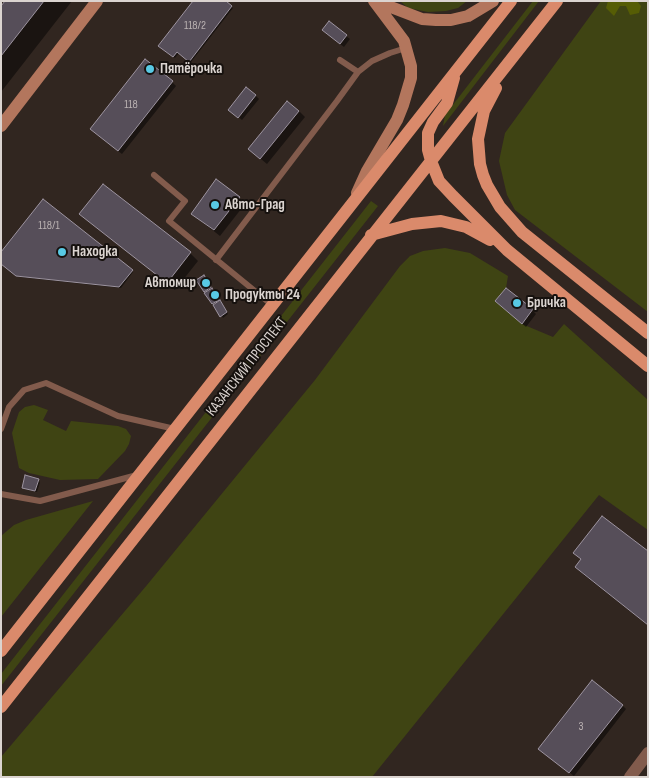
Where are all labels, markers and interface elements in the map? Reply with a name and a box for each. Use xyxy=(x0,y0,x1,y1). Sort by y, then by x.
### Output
house number: 118/2 xyxy=(184,19,206,33)
place label: Пятёрочка xyxy=(160,60,222,78)
marker: Пятёрочка xyxy=(144,63,156,75)
house number: 118 xyxy=(124,98,138,112)
place label: Авто-Град xyxy=(225,196,285,214)
marker: Авто-Град xyxy=(209,199,221,211)
house number: 118/1 xyxy=(38,219,60,233)
place label: Находка xyxy=(72,243,118,261)
marker: Находка xyxy=(56,246,68,258)
place label: Автомир xyxy=(145,274,196,292)
marker: Автомир xyxy=(200,277,212,289)
place label: Продукты 24 xyxy=(225,286,300,304)
marker: Продукты 24 xyxy=(209,289,221,301)
place label: Бричка xyxy=(527,294,566,312)
marker: Бричка xyxy=(511,297,523,309)
street label: КАЗАНСКИЙ ПРОСПЕКТ xyxy=(203,314,291,420)
house number: 3 xyxy=(578,720,584,734)

